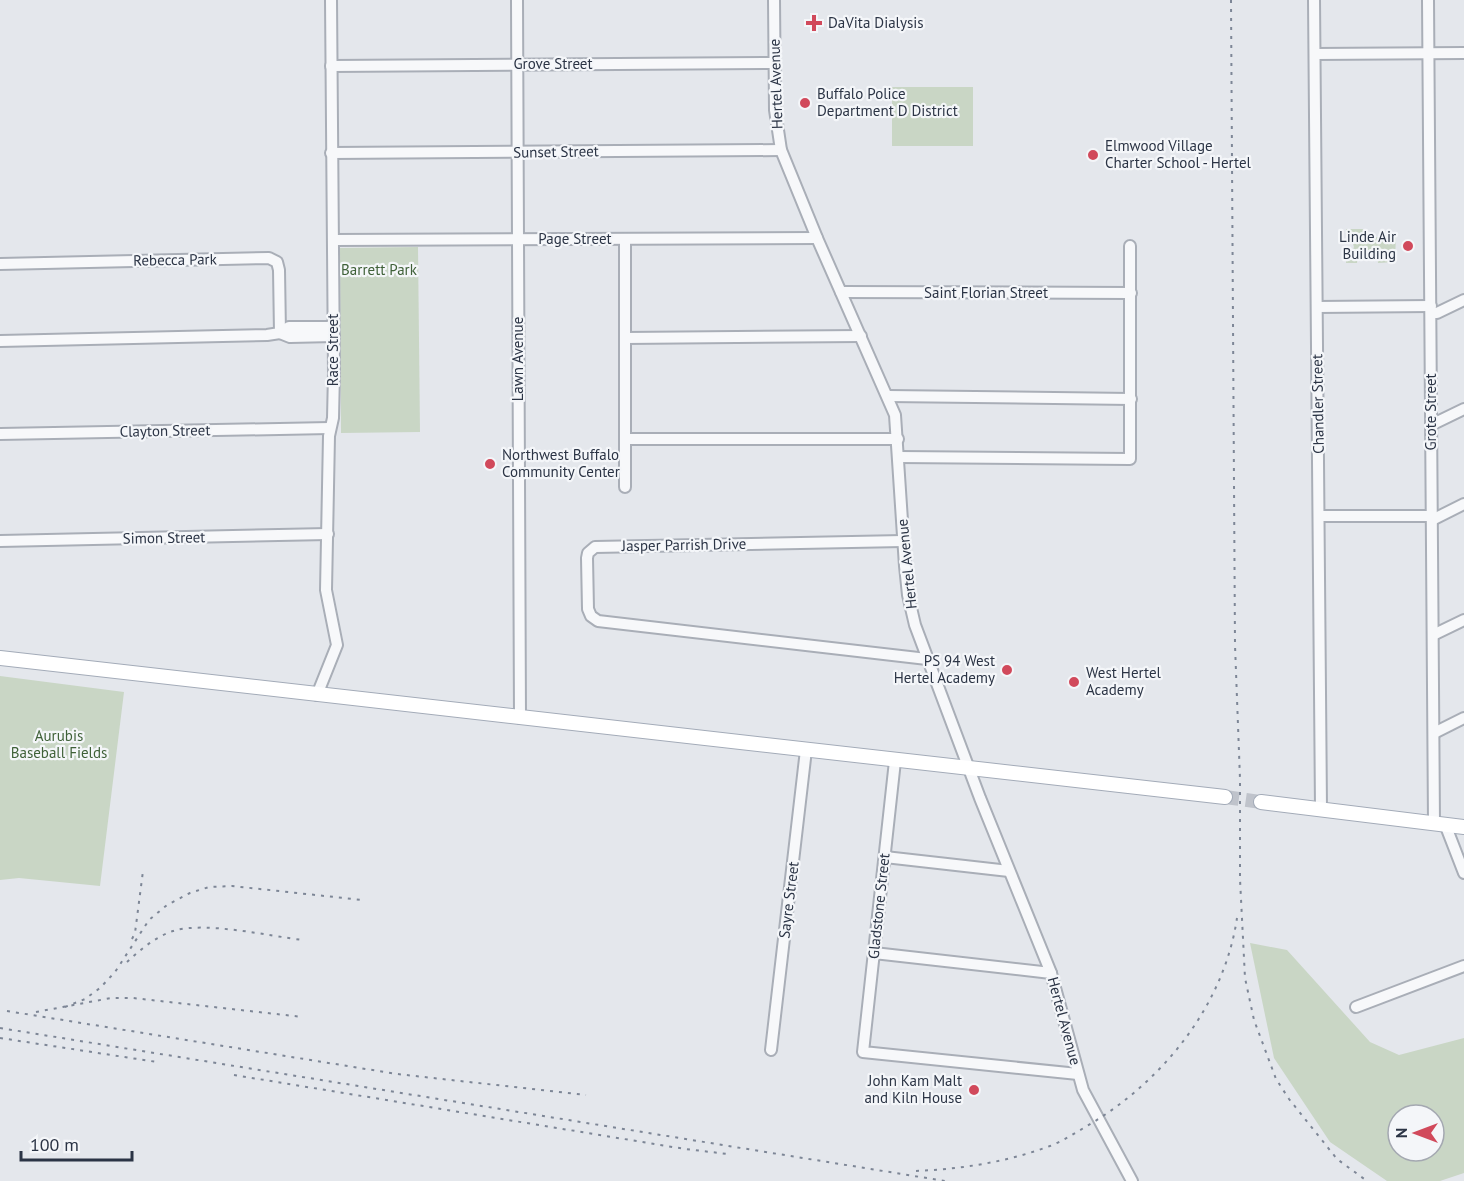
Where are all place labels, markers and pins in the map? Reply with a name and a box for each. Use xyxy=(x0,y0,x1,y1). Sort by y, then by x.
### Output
place label: DaVita Dialysis xyxy=(828,13,924,32)
marker: DaVita Dialysis xyxy=(805,14,823,32)
place label: Buffalo Police Department D District xyxy=(817,84,958,120)
marker: Buffalo Police Department D District xyxy=(798,96,812,110)
place label: Elmwood Village Charter School - Hertel xyxy=(1105,136,1252,172)
marker: Elmwood Village Charter School - Hertel xyxy=(1086,148,1100,162)
place label: Linde Air Building xyxy=(1339,227,1396,263)
marker: Linde Air Building xyxy=(1401,239,1415,253)
place label: Northwest Buffalo Community Center xyxy=(502,445,620,481)
marker: Northwest Buffalo Community Center xyxy=(483,457,497,471)
place label: PS 94 West Hertel Academy xyxy=(894,651,995,687)
marker: PS 94 West Hertel Academy xyxy=(1000,663,1014,677)
place label: West Hertel Academy xyxy=(1086,663,1162,699)
marker: West Hertel Academy xyxy=(1067,675,1081,689)
place label: John Kam Malt and Kiln House xyxy=(864,1071,962,1107)
marker: John Kam Malt and Kiln House xyxy=(967,1083,981,1097)

